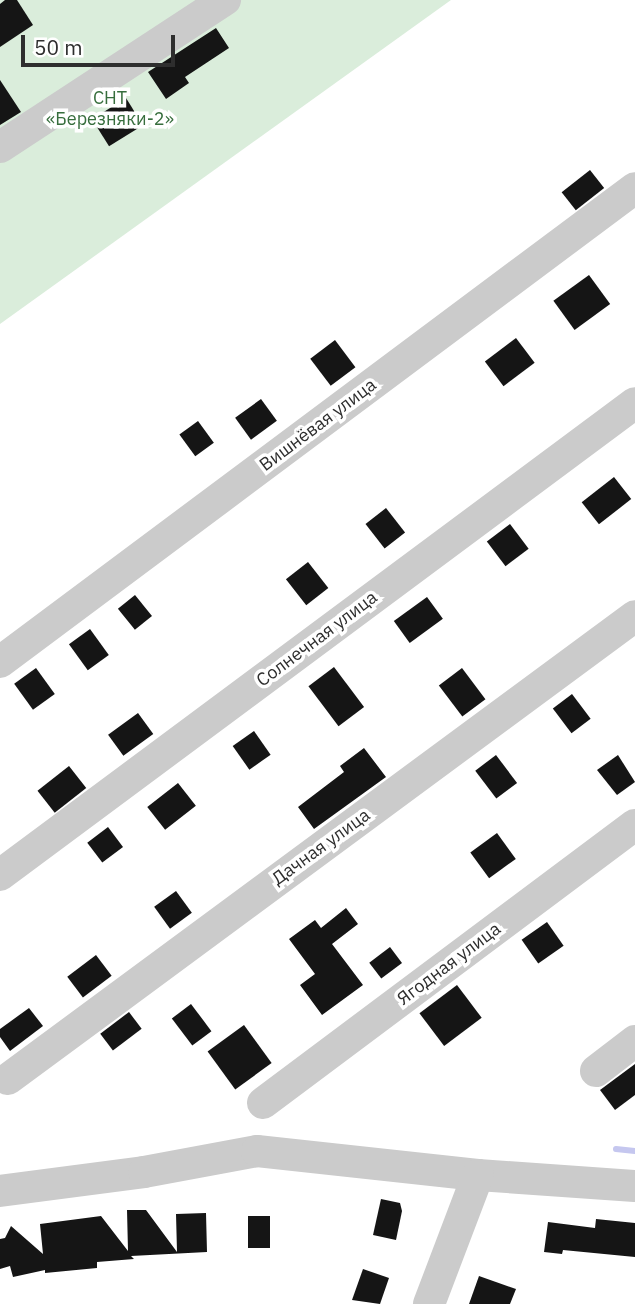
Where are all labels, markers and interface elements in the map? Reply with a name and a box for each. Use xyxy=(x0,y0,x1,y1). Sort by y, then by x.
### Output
scale bar xyxy=(24,21,178,65)
text: 50 m xyxy=(34,33,83,61)
park label: СНТ «Березняки-2» xyxy=(46,88,174,130)
street label: Вишнёвая улица xyxy=(255,374,381,476)
street label: Солнечная улица xyxy=(252,587,382,691)
street label: Дачная улица xyxy=(268,804,374,890)
street label: Ягодная улица xyxy=(393,918,505,1010)

